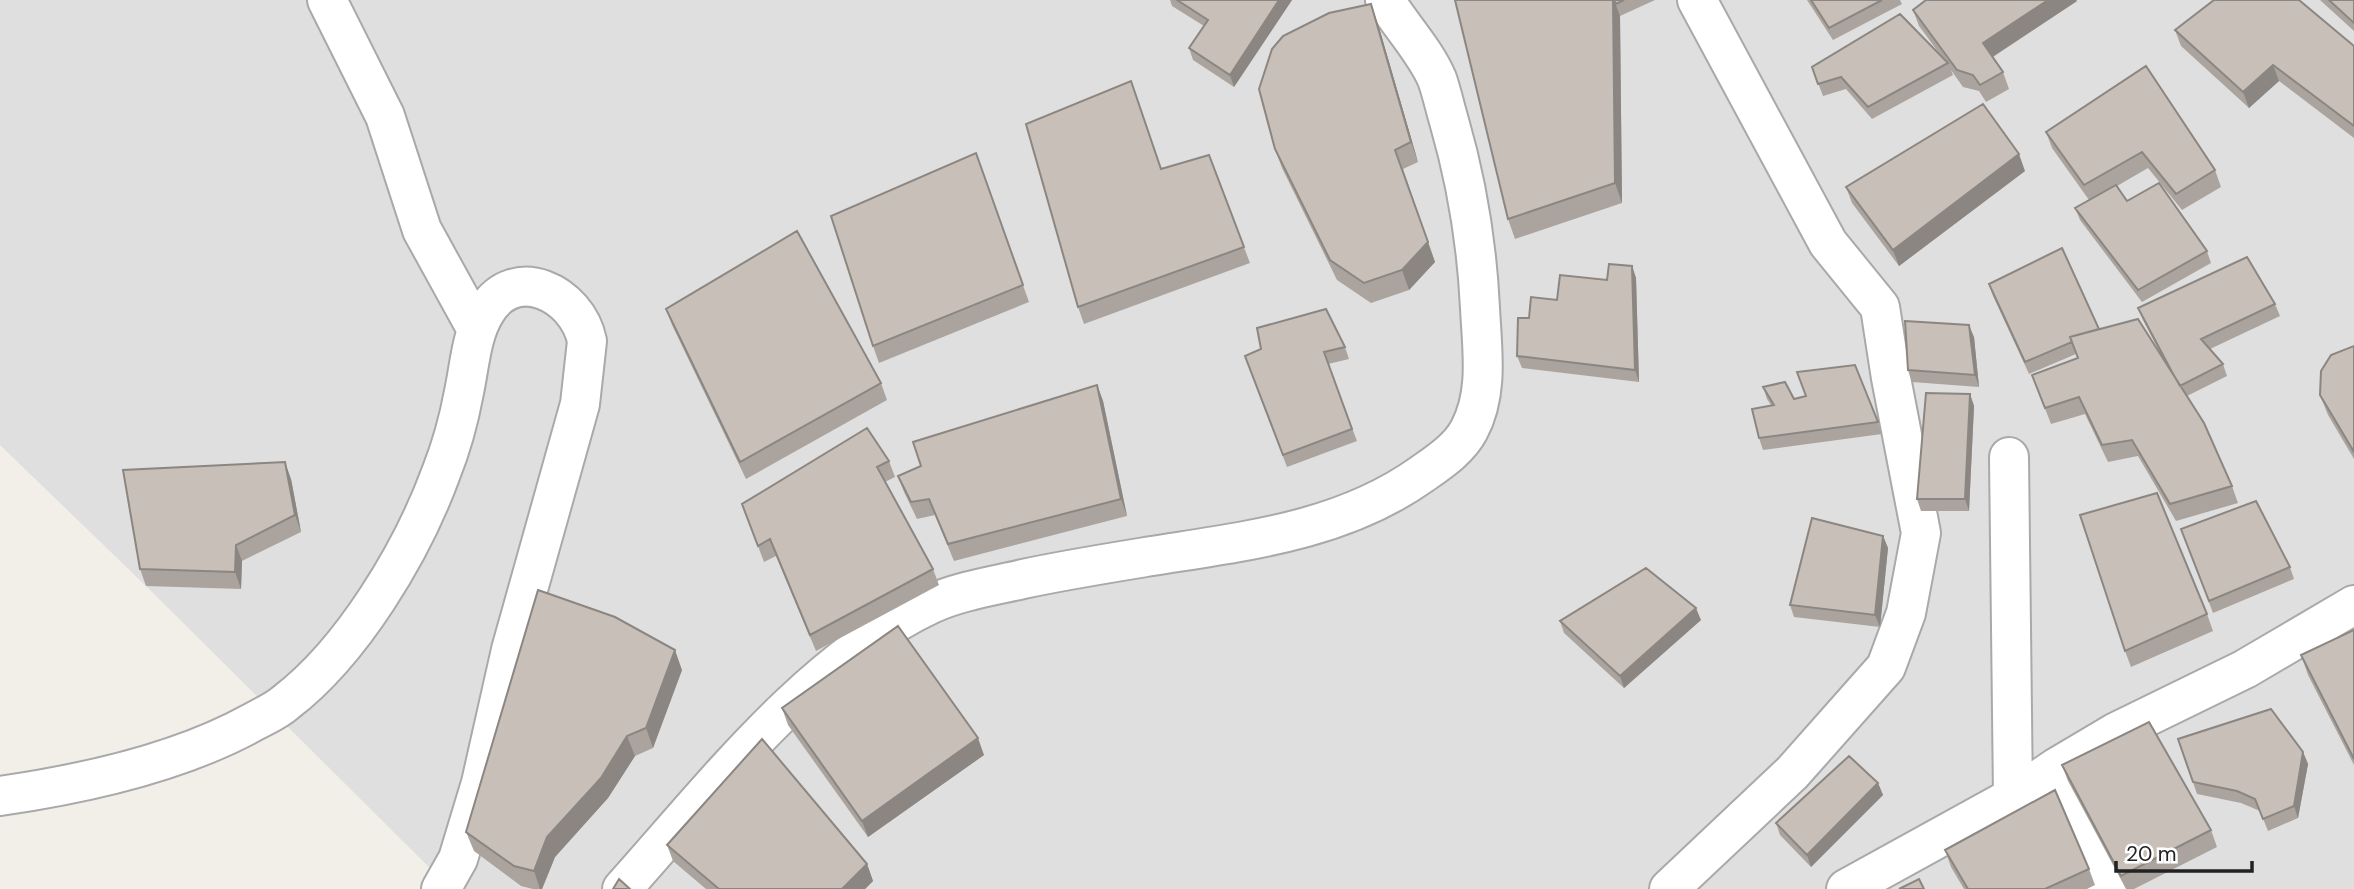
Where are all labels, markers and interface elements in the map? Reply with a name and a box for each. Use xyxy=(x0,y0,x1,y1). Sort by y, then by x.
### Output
scale bar xyxy=(2116,830,2252,874)
text: 20 m xyxy=(2126,840,2177,868)

